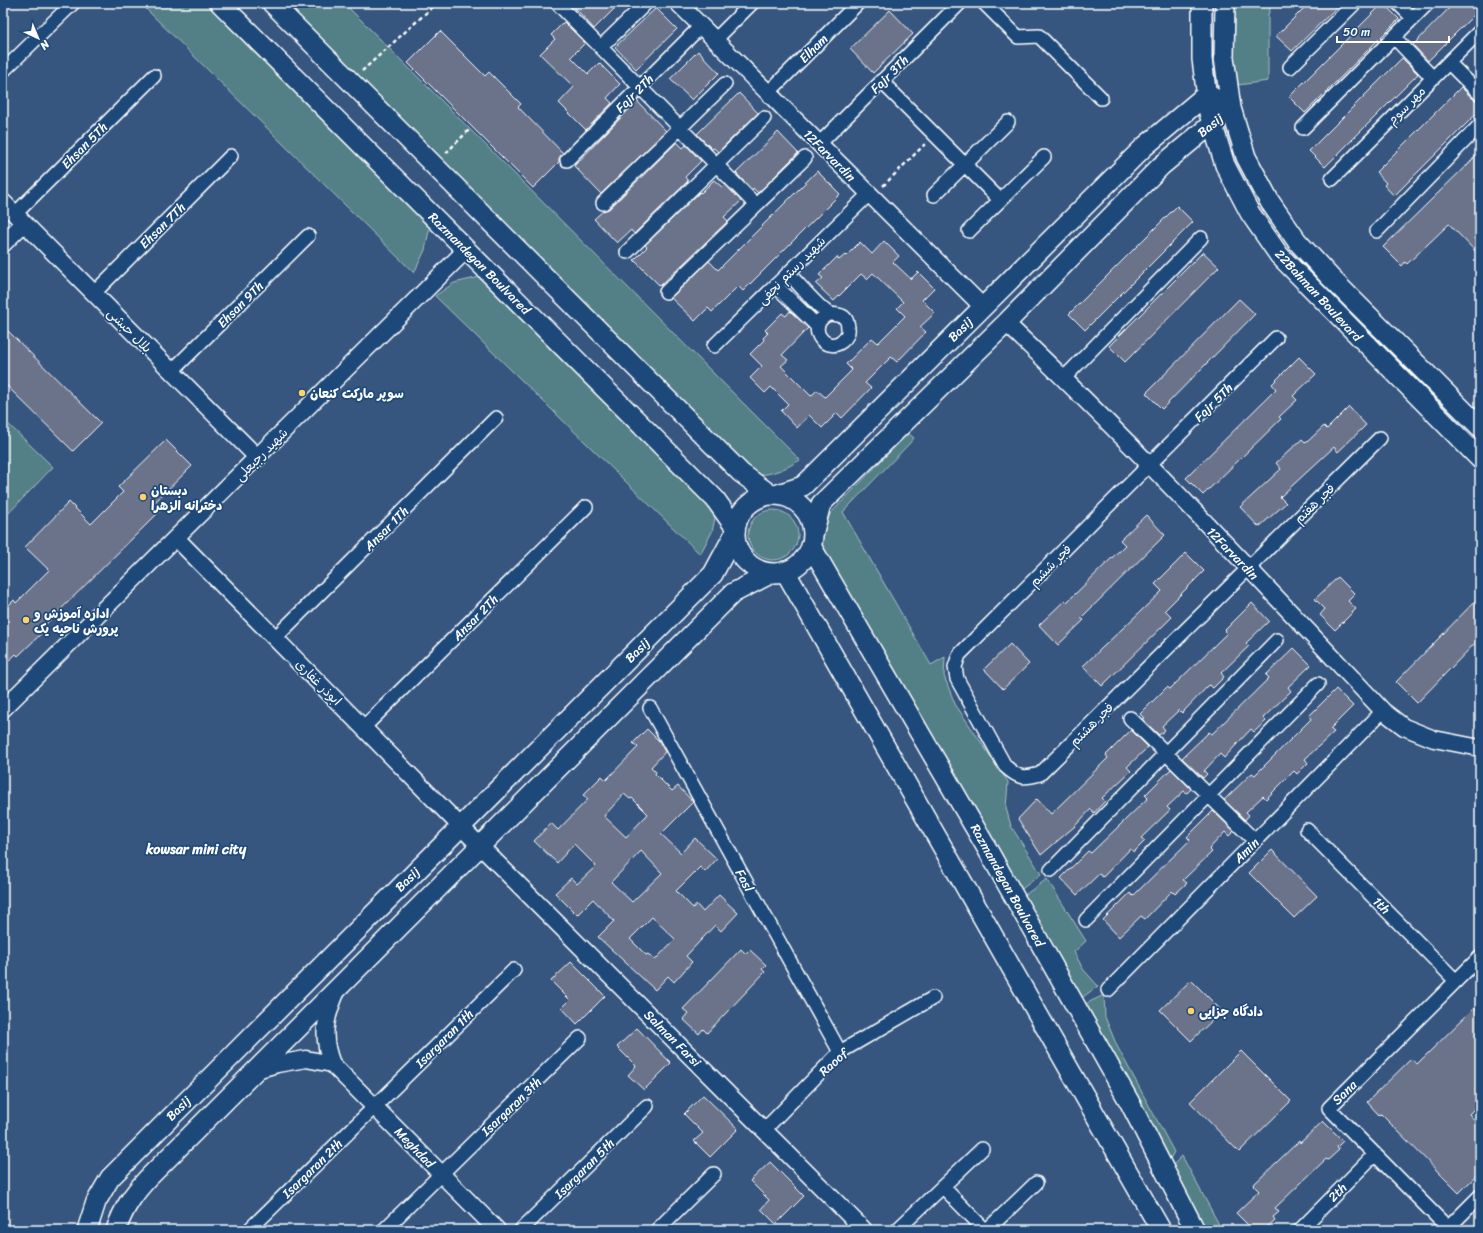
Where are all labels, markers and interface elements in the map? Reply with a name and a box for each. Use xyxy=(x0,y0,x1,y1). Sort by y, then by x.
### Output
north arrow xyxy=(18,18,58,58)
scale bar xyxy=(1337,18,1449,44)
text: 50 m xyxy=(1343,21,1370,43)
street label: Elham xyxy=(793,28,834,69)
text: N xyxy=(35,35,55,55)
street label: Fajr 3Th xyxy=(864,49,914,99)
street label: Fajr 2Th xyxy=(609,68,660,118)
street label: مهر سوم xyxy=(1381,80,1431,130)
street label: Basij xyxy=(1192,107,1229,143)
street label: Ehsan 5Th xyxy=(55,116,113,174)
street label: 12Farvardin xyxy=(798,123,862,187)
street label: Ehsan 7Th xyxy=(134,196,191,254)
street label: Razmandegan Boulvared xyxy=(423,207,537,321)
street label: شهید رستم نجفی xyxy=(751,230,831,310)
street label: 22Bahman Boulevard xyxy=(1269,244,1369,348)
street label: Ehsan 9Th xyxy=(211,275,269,333)
street label: بلال حبشی xyxy=(102,302,158,358)
street label: Basij xyxy=(942,311,979,348)
street label: Fajr 5Th xyxy=(1188,377,1239,428)
place label: سوپر مارکت کنعان xyxy=(310,382,404,405)
marker: سوپر مارکت کنعان xyxy=(297,388,307,398)
street label: شهید رجبعلی xyxy=(229,422,294,487)
street label: فجر هفتم xyxy=(1288,478,1341,529)
place label: دبستان دخترانه الزهرا xyxy=(151,479,222,517)
marker: دبستان دخترانه الزهرا xyxy=(138,492,148,502)
street label: Ansar 1Th xyxy=(358,500,415,557)
street label: 12Farvardin xyxy=(1201,521,1264,586)
street label: فجر ششم xyxy=(1023,538,1077,592)
street label: Ansar 2Th xyxy=(446,588,504,647)
place label: اداره آموزش و پرورش ناحیه یک xyxy=(33,602,119,640)
marker: اداره آموزش و پرورش ناحیه یک xyxy=(21,615,31,625)
street label: Basij xyxy=(619,632,656,669)
street label: ابوذر غفاری xyxy=(290,654,347,711)
street label: فجر هشتم xyxy=(1064,697,1119,752)
street label: Razmandegan Boulvared xyxy=(964,819,1052,952)
street label: Amin xyxy=(1227,832,1265,869)
district label: kowsar mini city xyxy=(145,837,247,862)
street label: Basij xyxy=(389,861,426,898)
street label: Fasl xyxy=(729,864,760,896)
street label: 1th xyxy=(1367,891,1396,920)
place label: دادگاه جزایی xyxy=(1199,1000,1263,1023)
street label: Isargaran 1th xyxy=(409,1003,479,1074)
street label: Salman Farsi xyxy=(638,1004,707,1073)
marker: دادگاه جزایی xyxy=(1186,1006,1196,1016)
street label: Raoof xyxy=(813,1041,855,1082)
street label: Isargaran 3th xyxy=(475,1071,547,1142)
street label: Sana xyxy=(1326,1074,1363,1110)
street label: Basij xyxy=(160,1090,197,1127)
street label: Meghdad xyxy=(389,1121,441,1174)
street label: Isargaran 5th xyxy=(548,1132,620,1205)
street label: Isargaran 2th xyxy=(276,1133,348,1204)
street label: 2th xyxy=(1322,1177,1353,1208)

